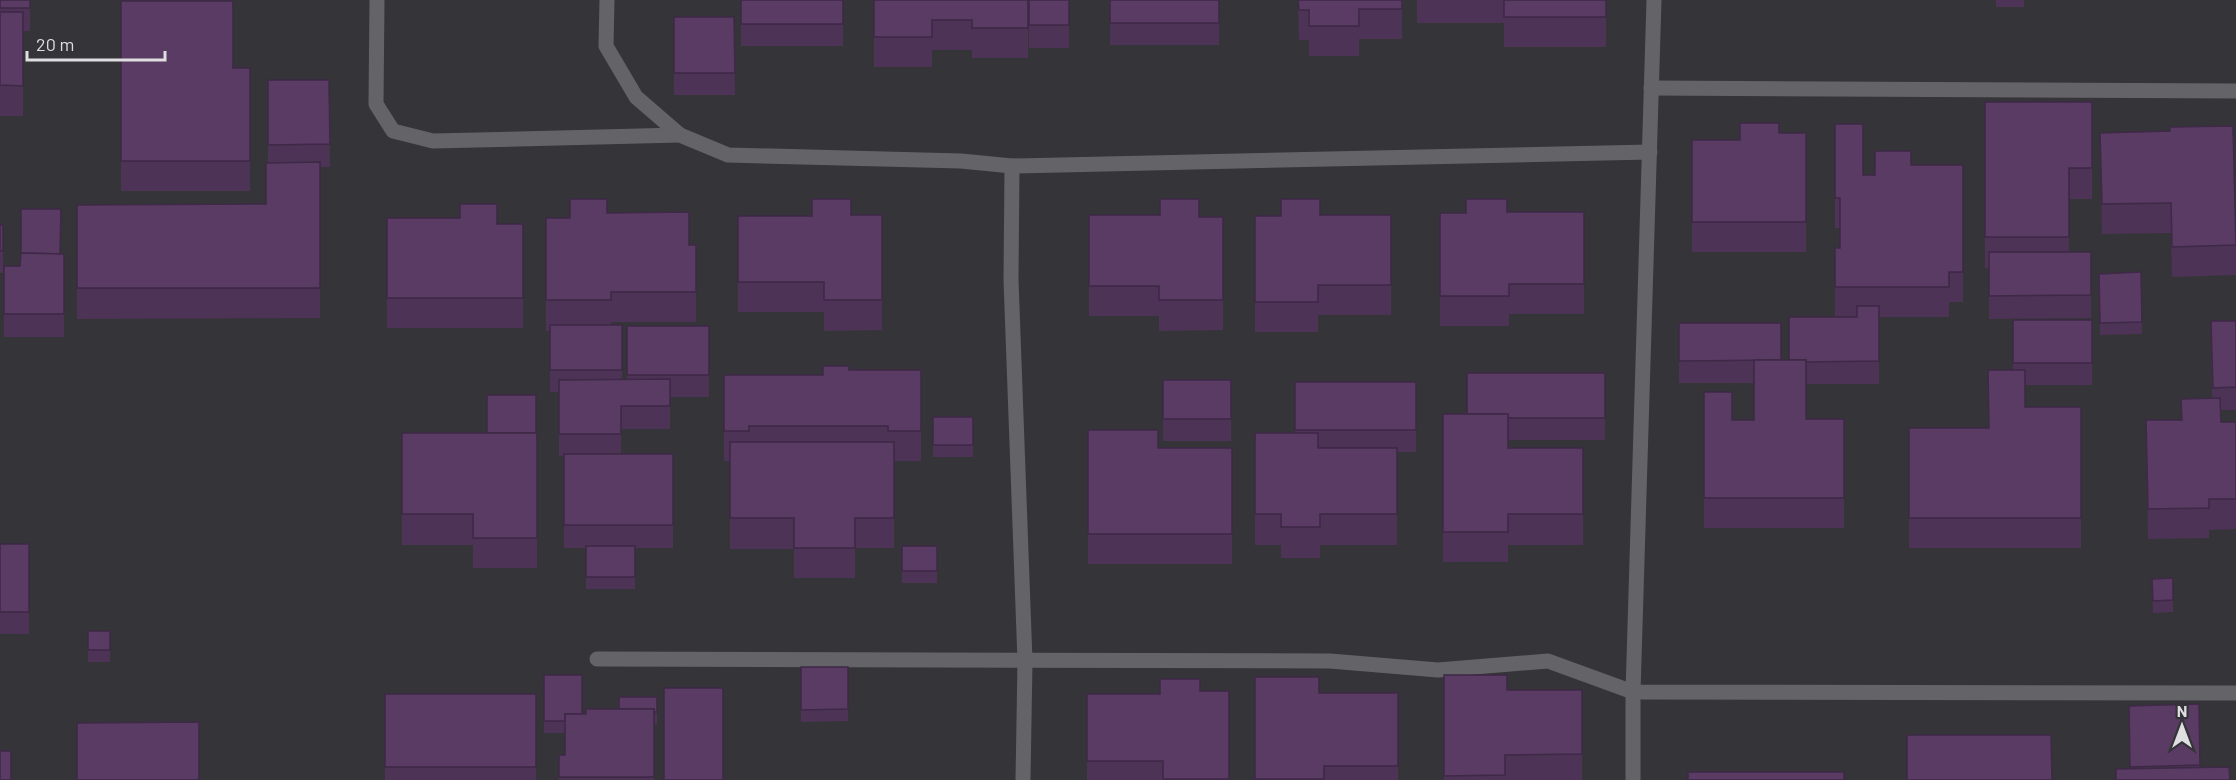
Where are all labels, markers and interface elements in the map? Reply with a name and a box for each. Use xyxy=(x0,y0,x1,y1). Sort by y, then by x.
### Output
scale bar xyxy=(27,24,165,62)
text: 20 m xyxy=(36,33,74,55)
north arrow xyxy=(2152,696,2212,756)
text: N xyxy=(2177,701,2187,720)

